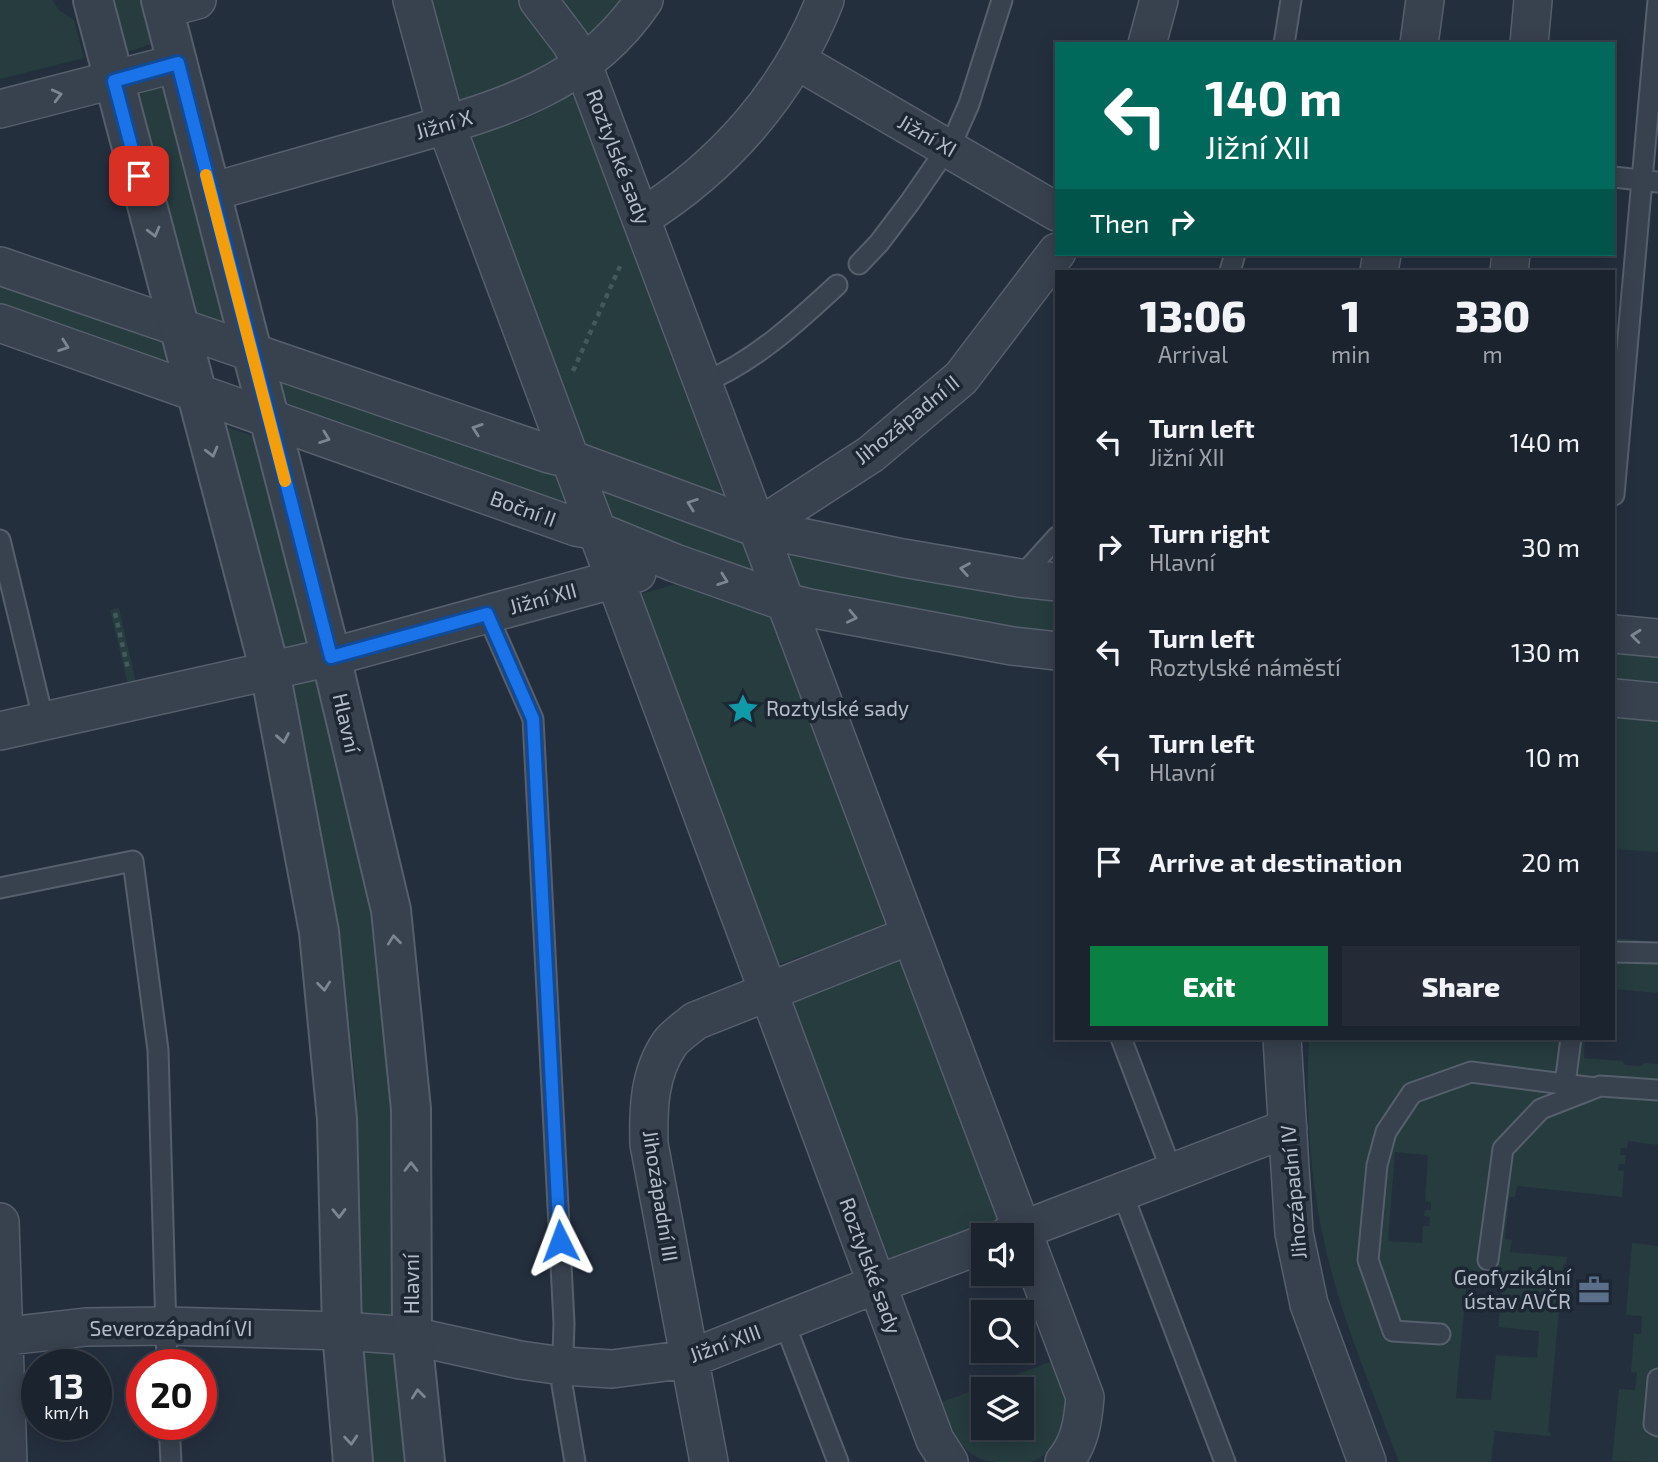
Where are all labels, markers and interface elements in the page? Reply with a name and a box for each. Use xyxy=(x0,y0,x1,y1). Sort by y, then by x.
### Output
text: 140 m xyxy=(1205,67,1342,126)
icon: left xyxy=(1090,70,1181,161)
street label: Roztylské sady xyxy=(582,85,657,228)
one-way arrow xyxy=(51,89,63,103)
street label: Jižní X xyxy=(412,104,475,144)
street label: Jižní XI xyxy=(894,108,961,161)
text: Jižní XII xyxy=(1205,127,1310,165)
pin xyxy=(109,146,169,206)
icon: arrive xyxy=(120,157,158,195)
icon: right xyxy=(1163,203,1201,241)
text: Then xyxy=(1090,207,1149,238)
one-way arrow xyxy=(146,226,160,238)
text: 13:06 xyxy=(1140,290,1246,340)
text: 1 xyxy=(1341,290,1360,340)
text: 330 xyxy=(1455,290,1530,340)
one-way arrow xyxy=(58,338,70,352)
text: Arrival xyxy=(1158,340,1228,368)
text: min xyxy=(1331,340,1370,368)
text: m xyxy=(1483,340,1503,368)
street label: Jihozápadní II xyxy=(849,369,963,469)
text: Turn left xyxy=(1149,412,1255,443)
one-way arrow xyxy=(471,423,483,437)
icon: left xyxy=(1090,423,1128,461)
text: 140 m xyxy=(1509,426,1580,457)
one-way arrow xyxy=(318,430,330,444)
text: Jižní XII xyxy=(1149,443,1225,471)
one-way arrow xyxy=(204,445,218,457)
street label: Boční II xyxy=(487,484,560,531)
one-way arrow xyxy=(686,498,698,512)
text: Turn right xyxy=(1149,517,1270,548)
icon: right xyxy=(1090,528,1128,566)
text: 30 m xyxy=(1521,531,1580,562)
text: Hlavní xyxy=(1149,548,1215,576)
one-way arrow xyxy=(959,562,971,577)
one-way arrow xyxy=(717,572,729,586)
street label: Jižní XII xyxy=(506,577,579,619)
one-way arrow xyxy=(846,608,858,623)
text: Turn left xyxy=(1149,622,1255,653)
one-way arrow xyxy=(1630,629,1641,644)
icon: left xyxy=(1090,633,1128,671)
text: 130 m xyxy=(1511,636,1580,667)
text: Roztylské náměstí xyxy=(1149,653,1341,681)
street label: Hlavní xyxy=(328,690,367,756)
place icon: Roztylské sady xyxy=(726,692,760,726)
place label: Roztylské sady xyxy=(766,695,909,720)
text: Turn left xyxy=(1149,727,1255,758)
one-way arrow xyxy=(275,732,290,744)
icon: left xyxy=(1090,738,1128,776)
text: 10 m xyxy=(1525,741,1580,772)
text: Hlavní xyxy=(1149,758,1215,786)
icon: arrive xyxy=(1090,843,1128,881)
text: Arrive at destination xyxy=(1149,846,1402,877)
text: 20 m xyxy=(1521,846,1580,877)
one-way arrow xyxy=(387,935,402,946)
button: Exit xyxy=(1090,946,1328,1026)
button: Share xyxy=(1342,946,1580,1026)
one-way arrow xyxy=(316,981,331,992)
street label: Jihozápadní IV xyxy=(1274,1124,1311,1260)
street label: Jihozápadní III xyxy=(639,1128,684,1263)
one-way arrow xyxy=(403,1161,419,1172)
street label: Roztylské sady xyxy=(835,1194,908,1337)
position arrow xyxy=(523,1204,597,1278)
one-way arrow xyxy=(332,1208,347,1219)
map controls xyxy=(971,1223,1034,1440)
button: sound xyxy=(971,1223,1034,1286)
street label: Hlavní xyxy=(398,1253,423,1314)
place label: Geofyzikální ústav AVČR xyxy=(1454,1264,1572,1313)
office icon: Geofyzikální ústav AVČR xyxy=(1577,1273,1611,1307)
button: search xyxy=(971,1300,1034,1363)
street label: Severozápadní VI xyxy=(89,1315,253,1340)
street label: Jižní XIII xyxy=(685,1318,764,1367)
speed limit sign: 20 xyxy=(126,1349,217,1440)
text: 13 xyxy=(49,1364,84,1406)
button: layers xyxy=(971,1377,1034,1440)
one-way arrow xyxy=(410,1388,425,1400)
text: km/h xyxy=(44,1401,89,1423)
one-way arrow xyxy=(343,1435,358,1446)

